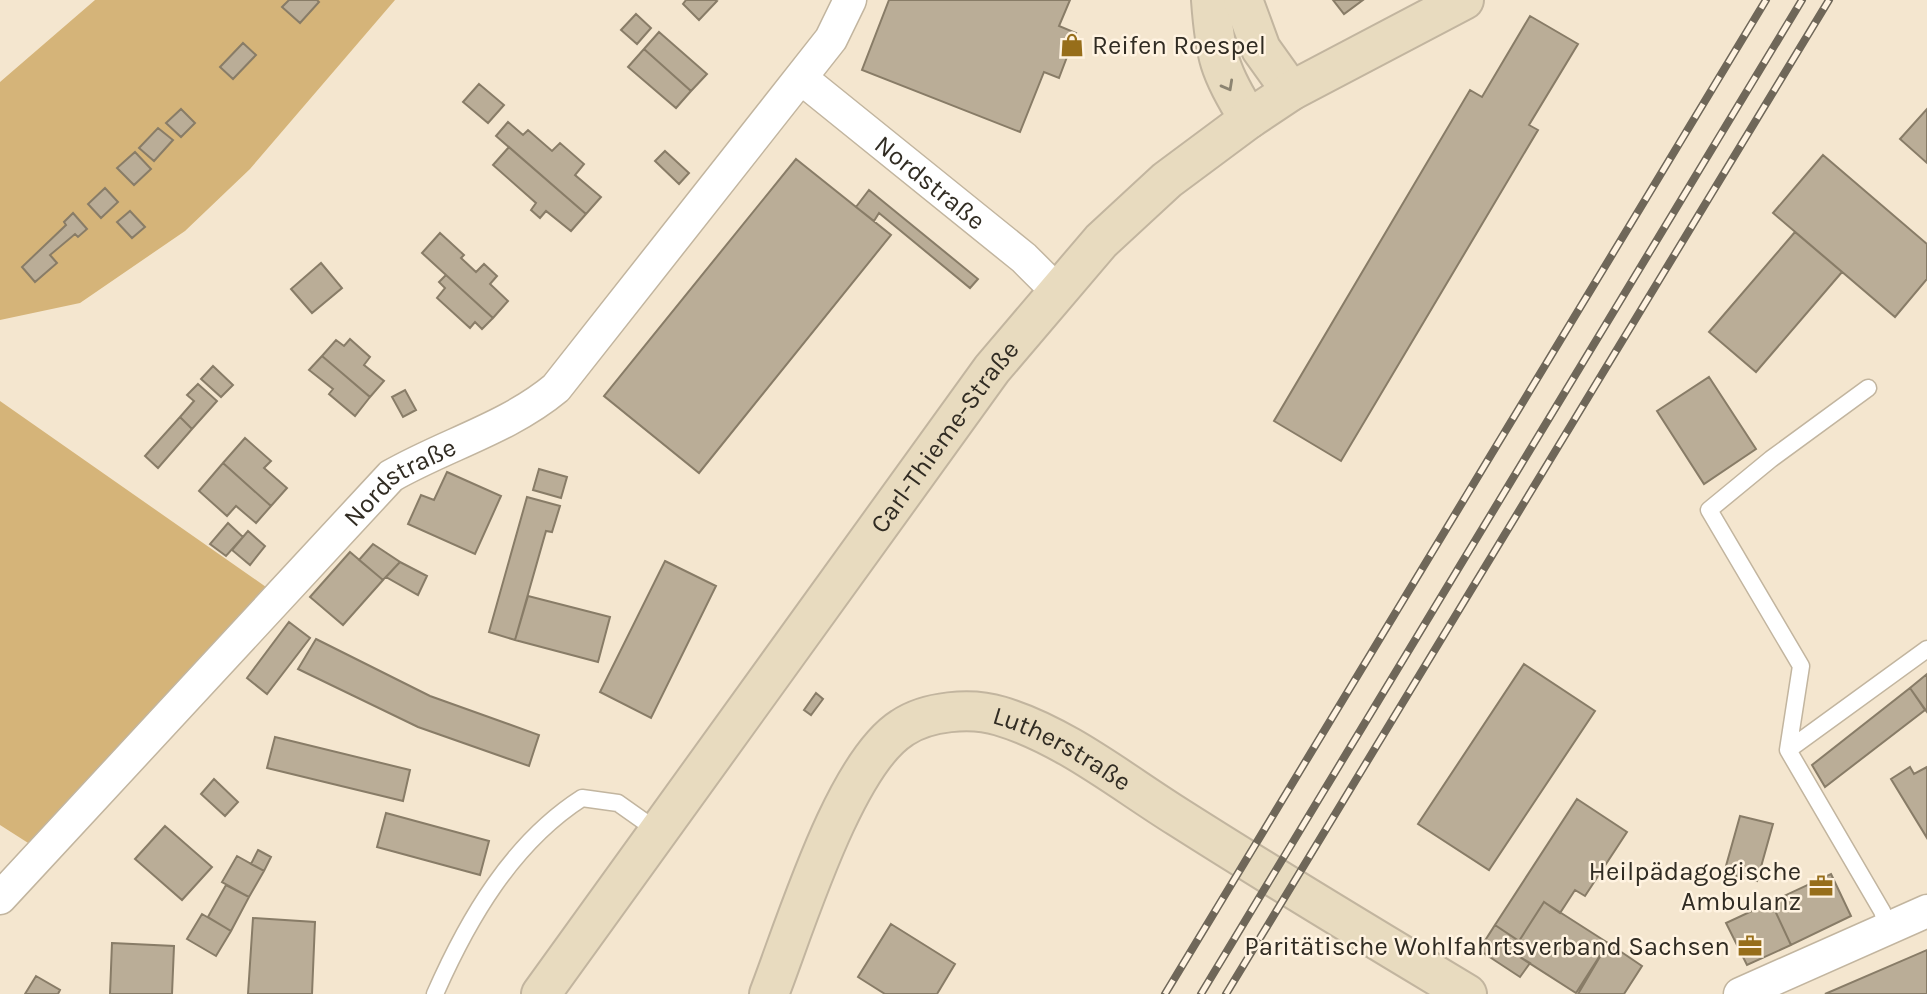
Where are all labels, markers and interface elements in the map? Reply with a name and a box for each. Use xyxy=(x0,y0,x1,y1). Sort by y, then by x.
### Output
place label: Reifen Roespel xyxy=(1092,30,1266,61)
shop icon: Reifen Roespel xyxy=(1058,31,1086,59)
one-way arrow xyxy=(1220,78,1233,91)
street label: Nordstraße xyxy=(868,129,991,237)
street label: Carl-Thieme-Straße xyxy=(864,334,1025,539)
street label: Nordstraße xyxy=(337,431,461,533)
street label: Lutherstraße xyxy=(989,700,1137,798)
place label: Heilpädagogische Ambulanz xyxy=(1589,856,1801,917)
office icon: Heilpädagogische Ambulanz xyxy=(1807,872,1835,900)
place label: Paritätische Wohlfahrtsverband Sachsen xyxy=(1244,931,1730,962)
office icon: Paritätische Wohlfahrtsverband Sachsen xyxy=(1736,932,1764,960)

